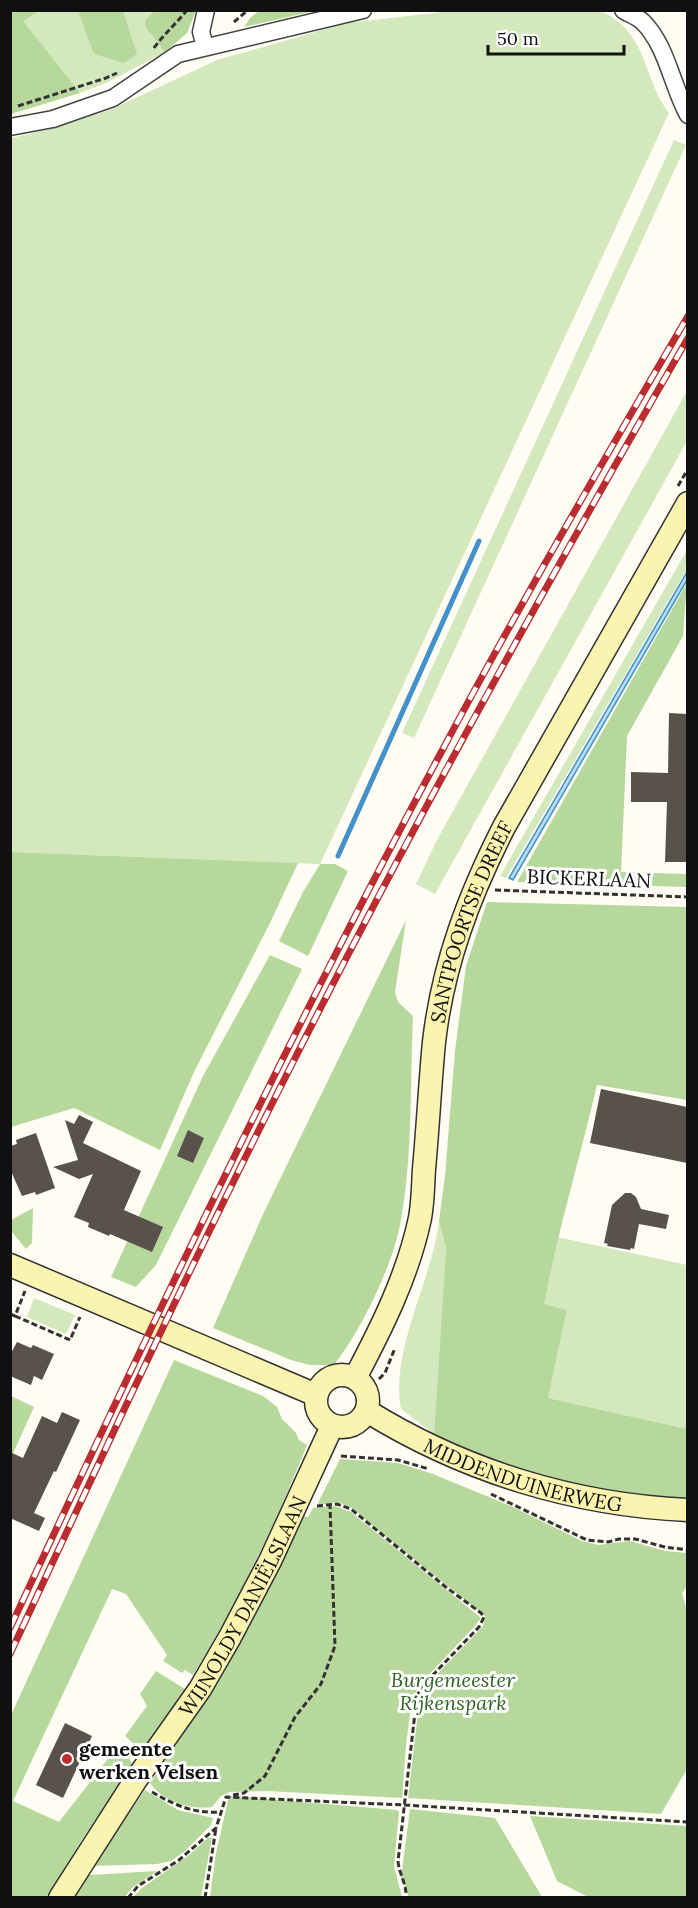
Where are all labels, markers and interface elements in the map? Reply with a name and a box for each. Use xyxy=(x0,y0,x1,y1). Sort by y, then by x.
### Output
scale bar xyxy=(488,18,624,56)
text: 50 m xyxy=(497,27,539,50)
street label: SANTPOORTSE DREEF xyxy=(424,816,518,1025)
street label: BICKERLAAN xyxy=(526,863,652,893)
street label: MIDDENDUINERWEG xyxy=(420,1432,624,1516)
street label: WIJNOLDY DANIËLSLAAN xyxy=(173,1491,311,1721)
park label: Burgemeester Rijkenspark xyxy=(391,1667,516,1715)
place label: gemeente werken Velsen xyxy=(79,1736,218,1784)
marker: gemeente werken Velsen xyxy=(60,1752,74,1766)

